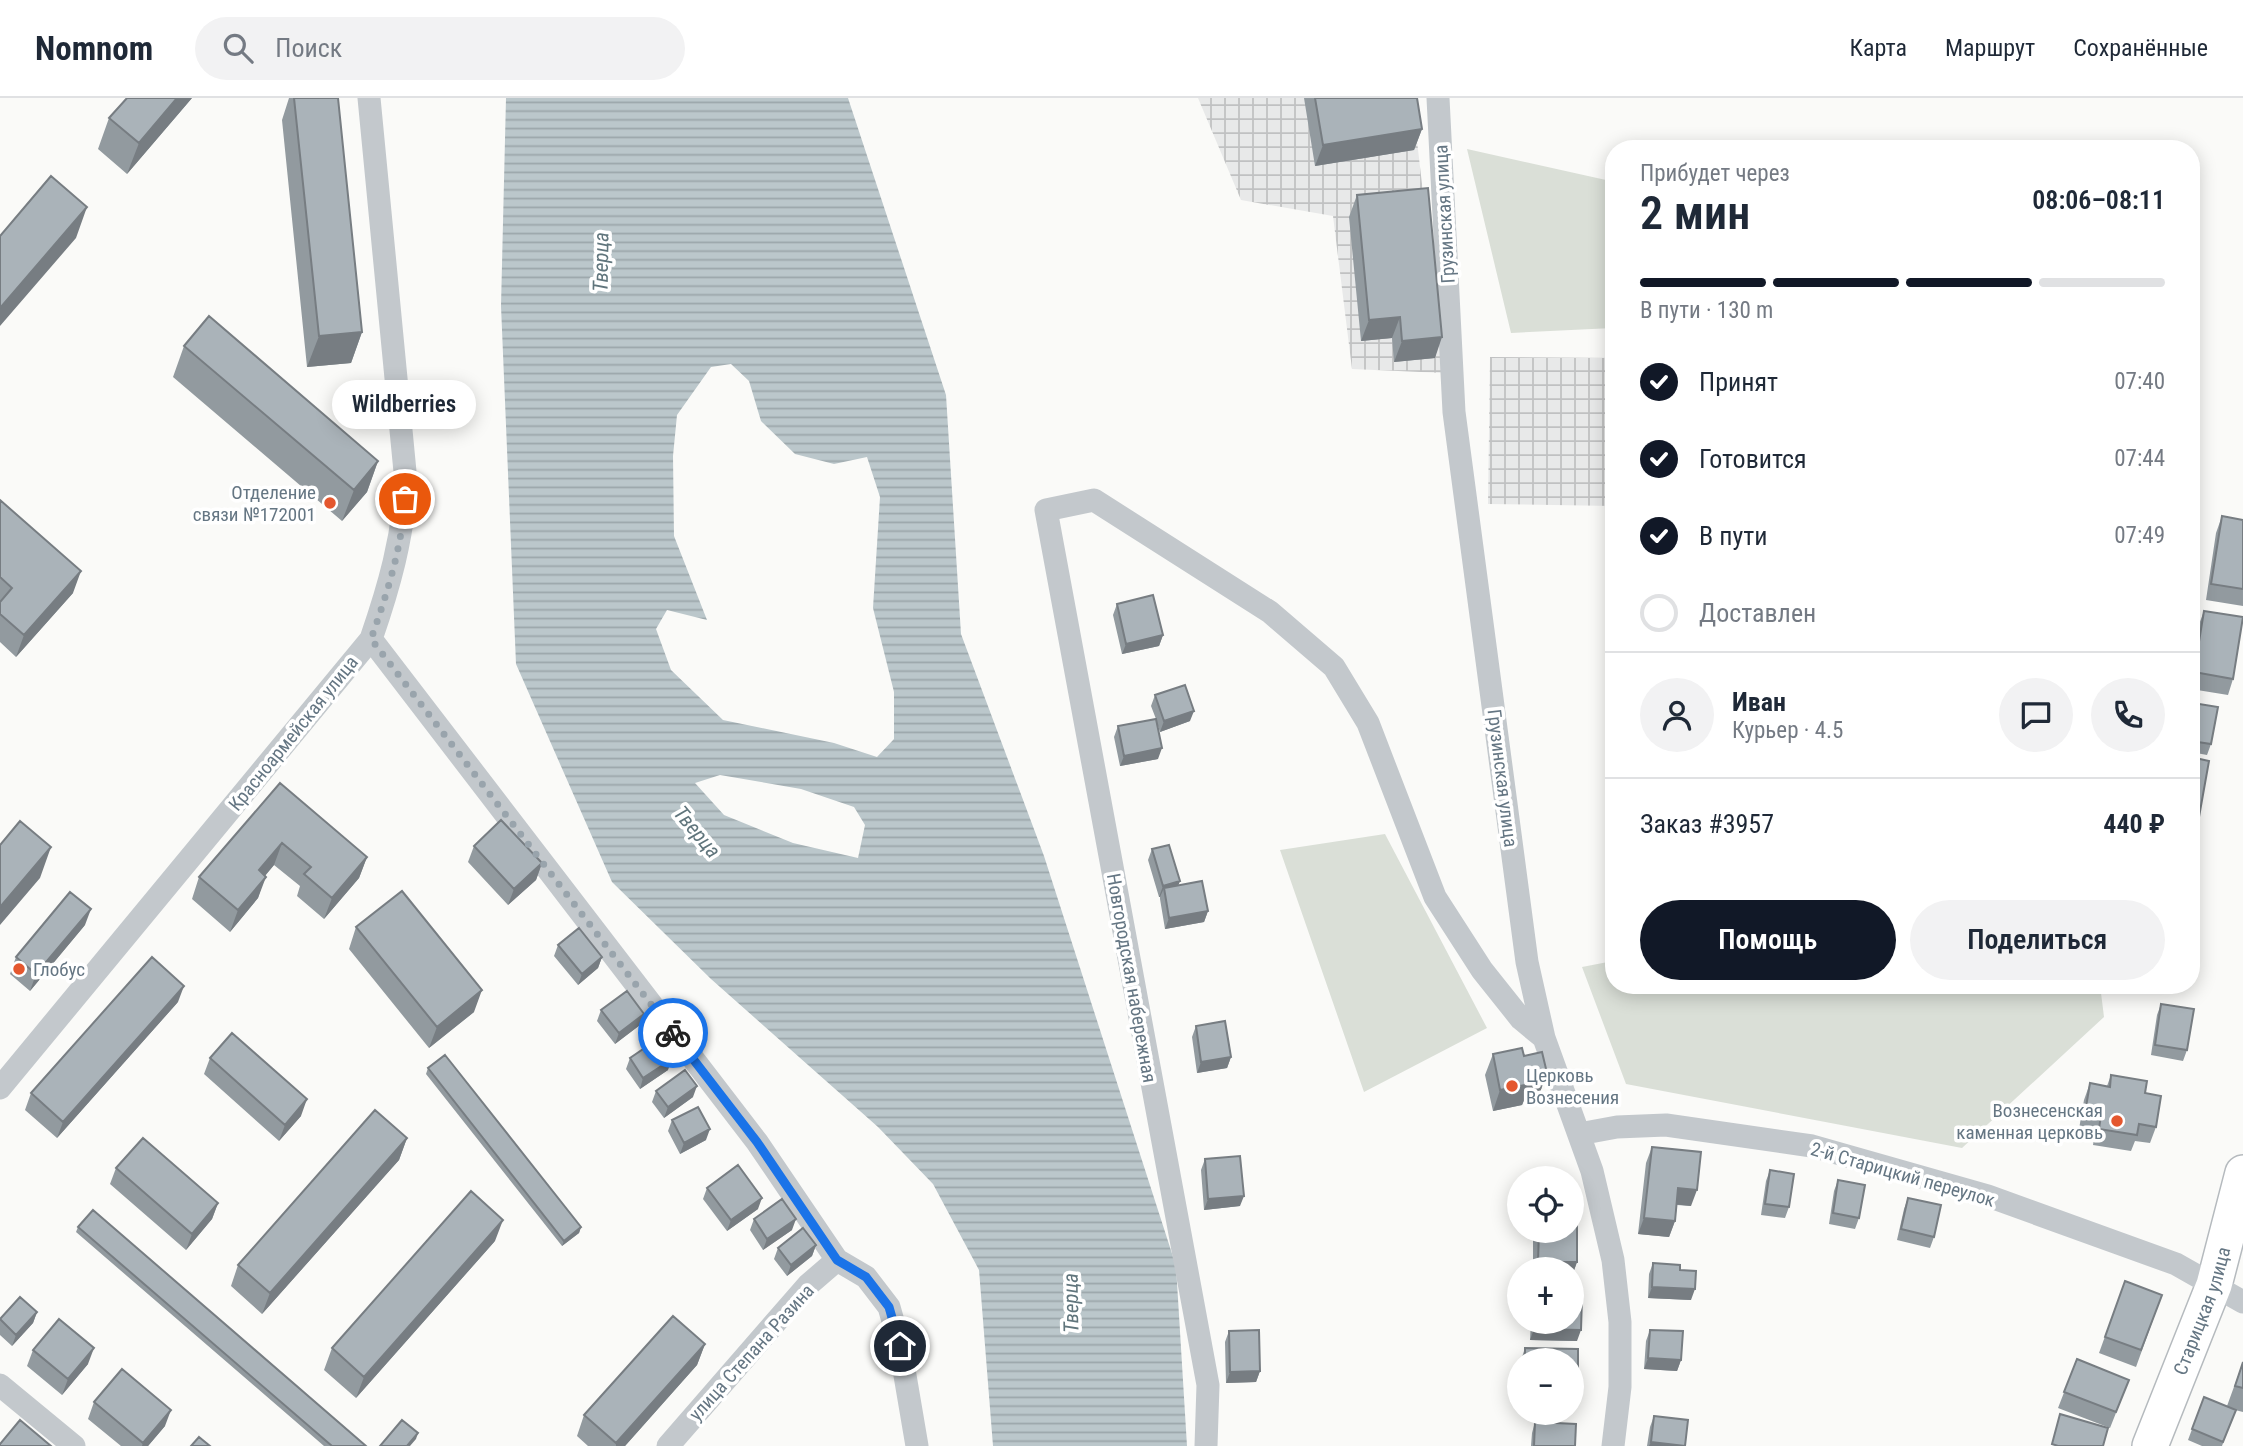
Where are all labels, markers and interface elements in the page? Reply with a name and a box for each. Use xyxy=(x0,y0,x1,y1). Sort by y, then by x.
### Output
search box xyxy=(195,17,685,80)
text: Nomnom xyxy=(35,29,153,68)
icon: search xyxy=(219,29,257,67)
text: Поиск xyxy=(275,33,342,63)
text: Карта xyxy=(1850,34,1907,62)
text: Маршрут xyxy=(1945,34,2035,62)
text: Сохранённые xyxy=(2073,34,2208,62)
street label: Грузинская улица xyxy=(1429,144,1460,284)
text: Прибудет через xyxy=(1640,160,1790,187)
text: 08:06–08:11 xyxy=(2032,185,2165,215)
text: 2 мин xyxy=(1640,186,1750,240)
water label: Тверца xyxy=(588,232,614,292)
text: В пути · 130 m xyxy=(1640,297,1773,324)
icon: check xyxy=(1640,363,1678,401)
text: Принят xyxy=(1699,367,1778,397)
text: 07:40 xyxy=(2114,368,2165,395)
callout: Wildberries xyxy=(333,380,477,429)
text: Wildberries xyxy=(352,391,456,418)
icon: check xyxy=(1640,440,1678,478)
text: Готовится xyxy=(1699,444,1807,474)
text: 07:44 xyxy=(2114,445,2165,472)
pin xyxy=(375,469,435,529)
icon: bag xyxy=(386,480,424,518)
place label: Отделение связи №172001 xyxy=(193,481,316,526)
marker: Отделение связи №172001 xyxy=(322,495,338,511)
icon: check xyxy=(1640,517,1678,555)
text: В пути xyxy=(1699,521,1768,551)
text: 07:49 xyxy=(2114,522,2165,549)
text: Доставлен xyxy=(1699,598,1816,628)
street label: Красноармейская улица xyxy=(224,651,363,815)
button: person xyxy=(1640,678,1714,752)
button: chat xyxy=(1999,678,2073,752)
button: phone xyxy=(2091,678,2165,752)
text: Иван xyxy=(1732,687,1786,717)
street label: Грузинская улица xyxy=(1483,708,1522,848)
text: Курьер · 4.5 xyxy=(1732,717,1843,744)
water label: Тверца xyxy=(669,801,725,863)
text: Заказ #3957 xyxy=(1640,809,1774,839)
text: 440 ₽ xyxy=(2103,809,2165,839)
street label: Новгородская набережная xyxy=(1102,872,1161,1084)
button: Помощь xyxy=(1640,900,1896,980)
button: Поделиться xyxy=(1910,900,2165,980)
place label: Глобус xyxy=(33,958,85,981)
marker: Глобус xyxy=(11,961,27,977)
courier xyxy=(638,998,708,1068)
icon: bike xyxy=(654,1014,692,1052)
place label: Церковь Вознесения xyxy=(1526,1064,1619,1109)
marker: Церковь Вознесения xyxy=(1504,1078,1520,1094)
place label: Вознесенская каменная церковь xyxy=(1956,1099,2103,1144)
marker: Вознесенская каменная церковь xyxy=(2109,1113,2125,1129)
street label: 2-й Старицкий переулок xyxy=(1808,1137,1998,1212)
map controls xyxy=(1507,1166,1584,1425)
button: locate xyxy=(1507,1166,1584,1243)
street label: Старицкая улица xyxy=(2168,1244,2235,1378)
button: + xyxy=(1507,1257,1584,1334)
water label: Тверца xyxy=(1058,1273,1084,1333)
street label: улица Степана Разина xyxy=(684,1279,819,1425)
pin xyxy=(870,1316,930,1376)
icon: home xyxy=(881,1327,919,1365)
button: − xyxy=(1507,1348,1584,1425)

